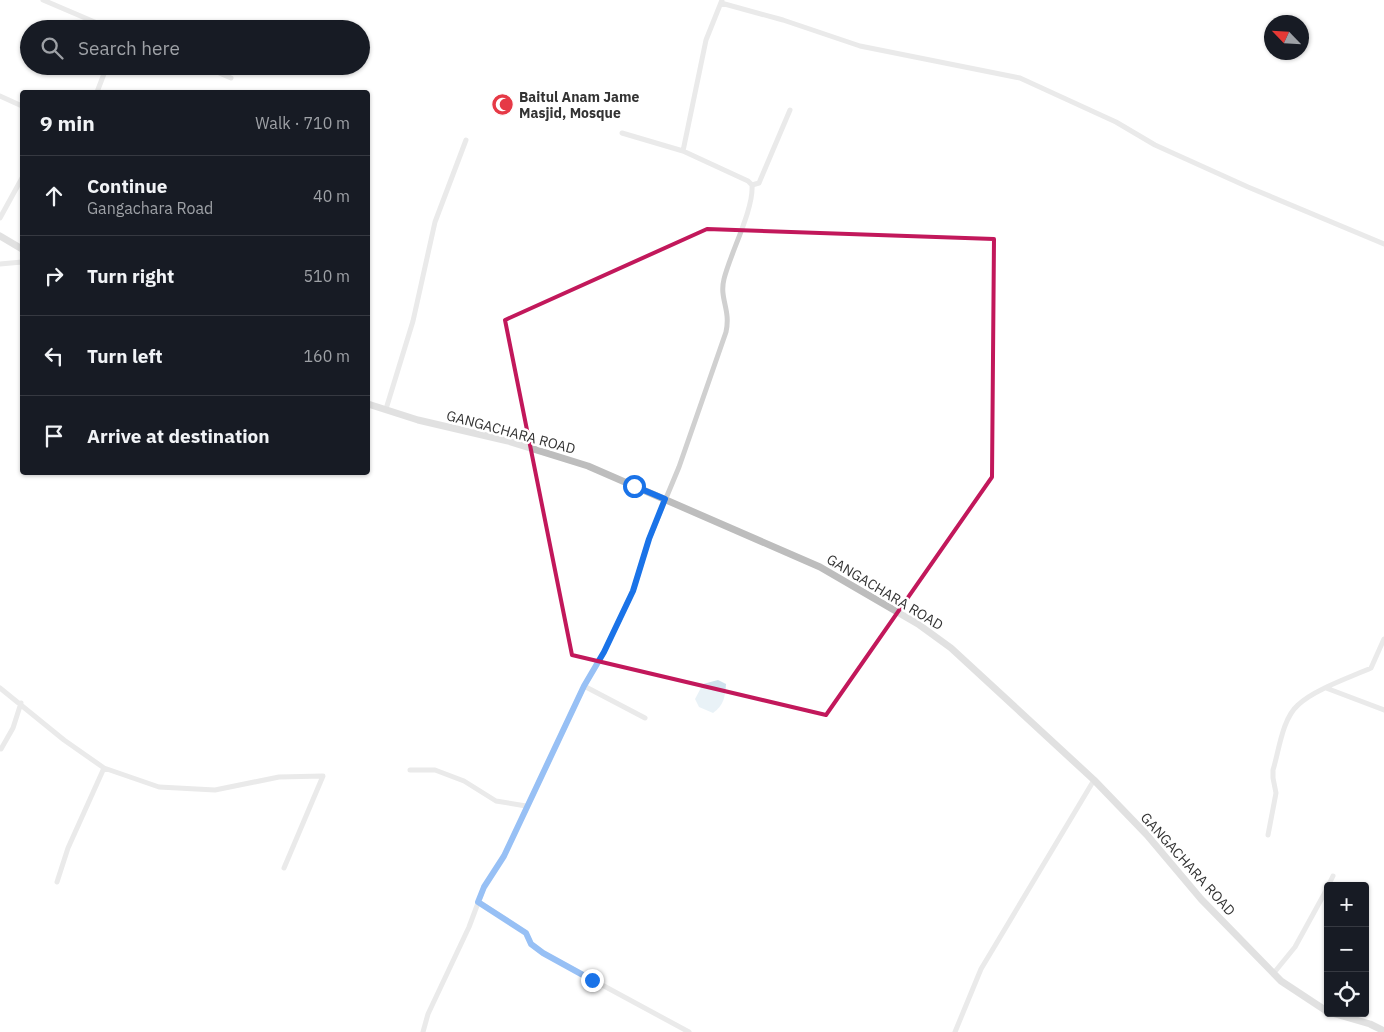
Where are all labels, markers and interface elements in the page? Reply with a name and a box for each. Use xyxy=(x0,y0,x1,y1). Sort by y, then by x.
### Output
north arrow xyxy=(1264,15,1309,60)
search box xyxy=(20,20,370,75)
icon: search xyxy=(38,34,66,62)
text: Search here xyxy=(78,36,180,60)
place label: Baitul Anam Jame Masjid, Mosque xyxy=(519,88,640,122)
mosque icon: Baitul Anam Jame Masjid, Mosque xyxy=(491,93,515,117)
text: 9 min xyxy=(40,109,95,137)
text: Walk · 710 m xyxy=(255,113,350,133)
text: Continue xyxy=(87,174,167,198)
icon: ahead xyxy=(40,182,68,210)
text: 40 m xyxy=(313,186,350,206)
text: Gangachara Road xyxy=(87,198,213,218)
icon: right xyxy=(40,262,68,290)
text: Turn right xyxy=(87,264,174,288)
text: 510 m xyxy=(303,266,350,286)
icon: left xyxy=(40,342,68,370)
text: Turn left xyxy=(87,344,163,368)
text: 160 m xyxy=(303,346,350,366)
street label: GANGACHARA ROAD xyxy=(445,406,577,458)
icon: arrive xyxy=(40,422,68,450)
text: Arrive at destination xyxy=(87,424,270,448)
route start xyxy=(623,475,646,498)
street label: GANGACHARA ROAD xyxy=(823,550,947,634)
street label: GANGACHARA ROAD xyxy=(1137,809,1239,919)
map controls xyxy=(1324,882,1369,1017)
button: + xyxy=(1324,882,1369,927)
button: − xyxy=(1324,927,1369,972)
route end xyxy=(581,969,604,992)
button: locate xyxy=(1324,972,1369,1017)

